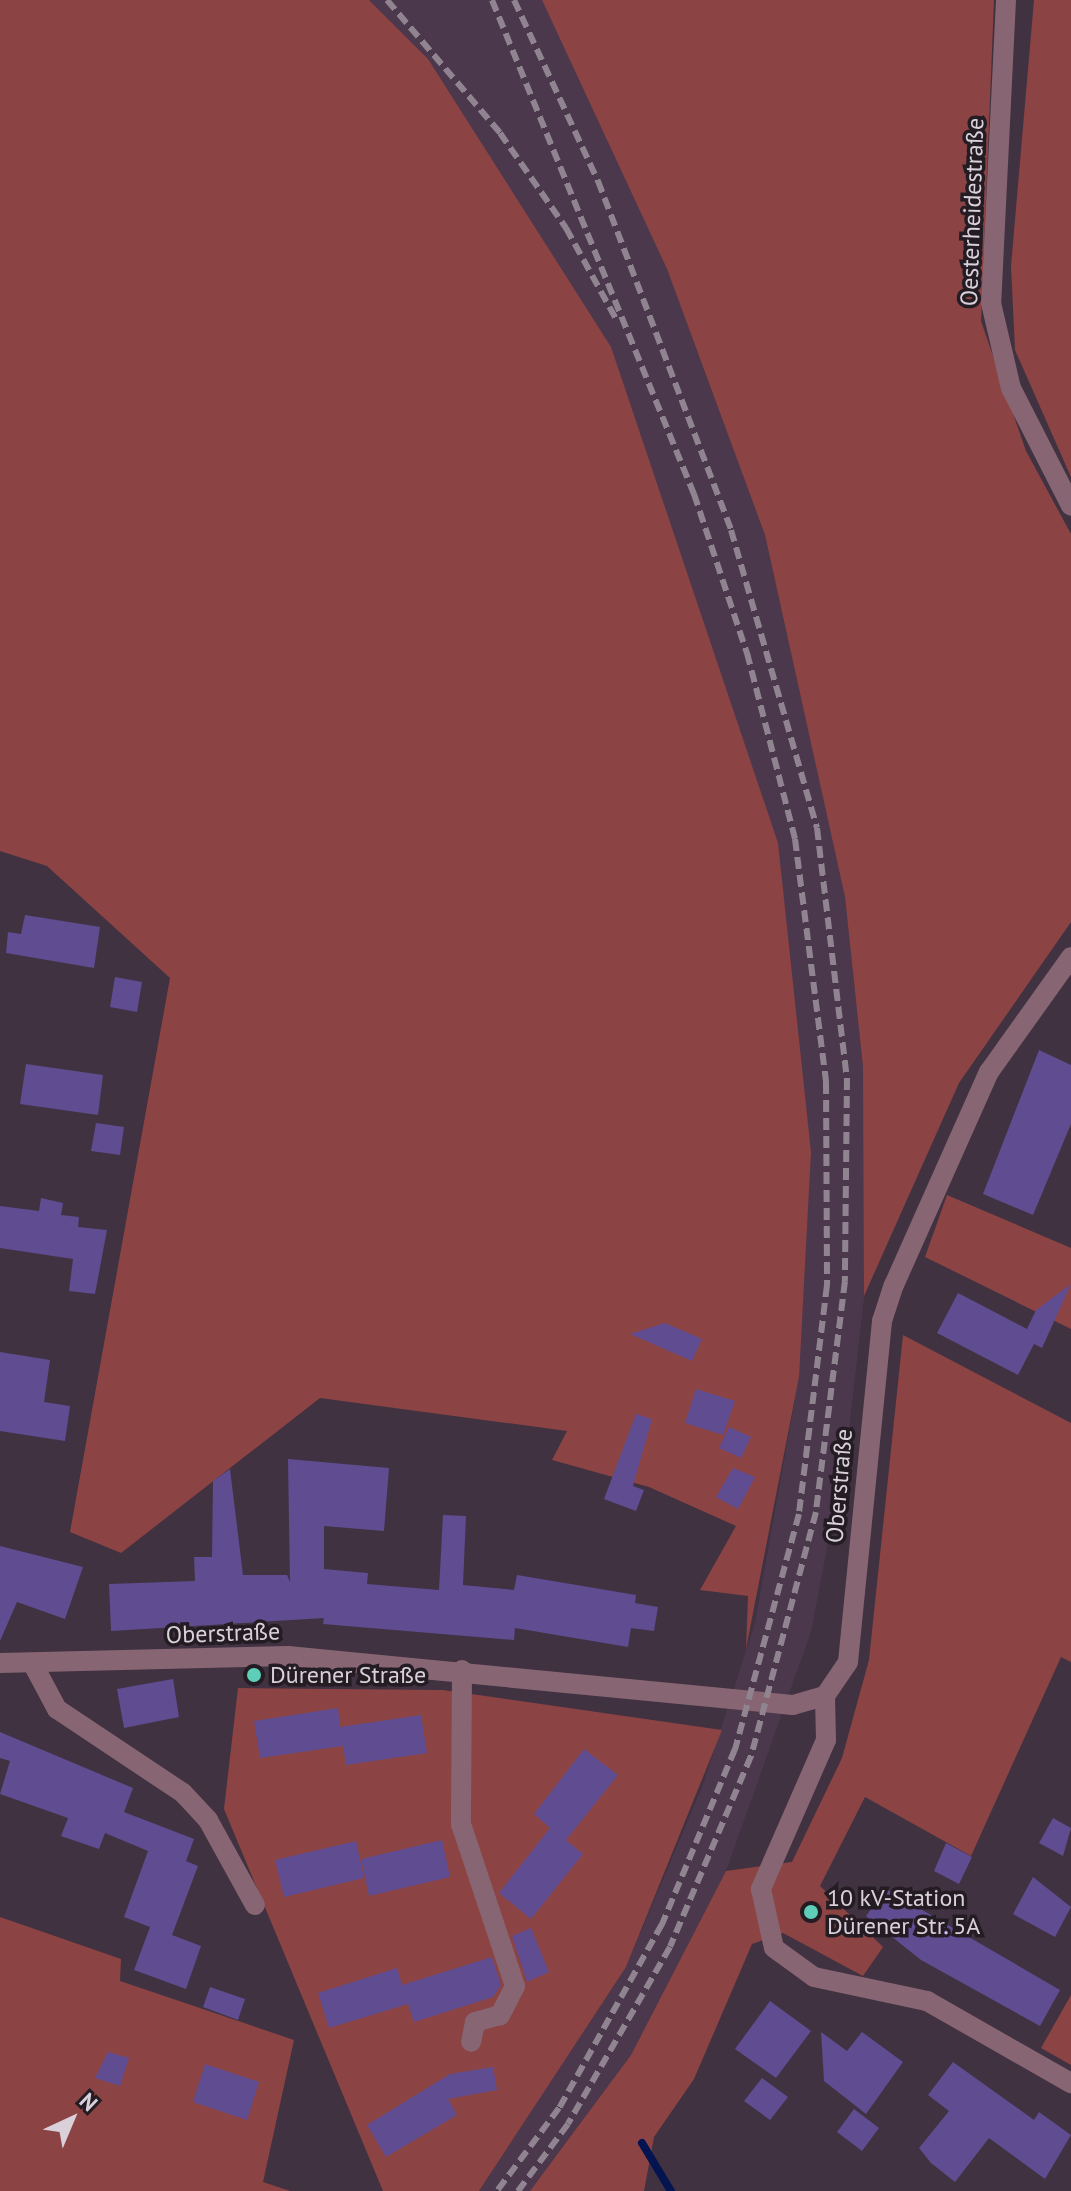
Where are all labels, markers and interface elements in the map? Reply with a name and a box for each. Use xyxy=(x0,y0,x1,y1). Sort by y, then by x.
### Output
street label: Oesterheidestraße xyxy=(954,117,990,307)
street label: Oberstraße xyxy=(820,1428,858,1544)
street label: Oberstraße xyxy=(165,1617,281,1649)
place label: Dürener Straße xyxy=(270,1661,426,1689)
marker: Dürener Straße xyxy=(245,1666,263,1684)
place label: 10 kV-Station Dürener Str. 5A xyxy=(827,1884,982,1940)
marker: 10 kV-Station Dürener Str. 5A xyxy=(802,1903,820,1921)
north arrow xyxy=(32,2079,112,2159)
text: N xyxy=(74,2087,104,2117)

